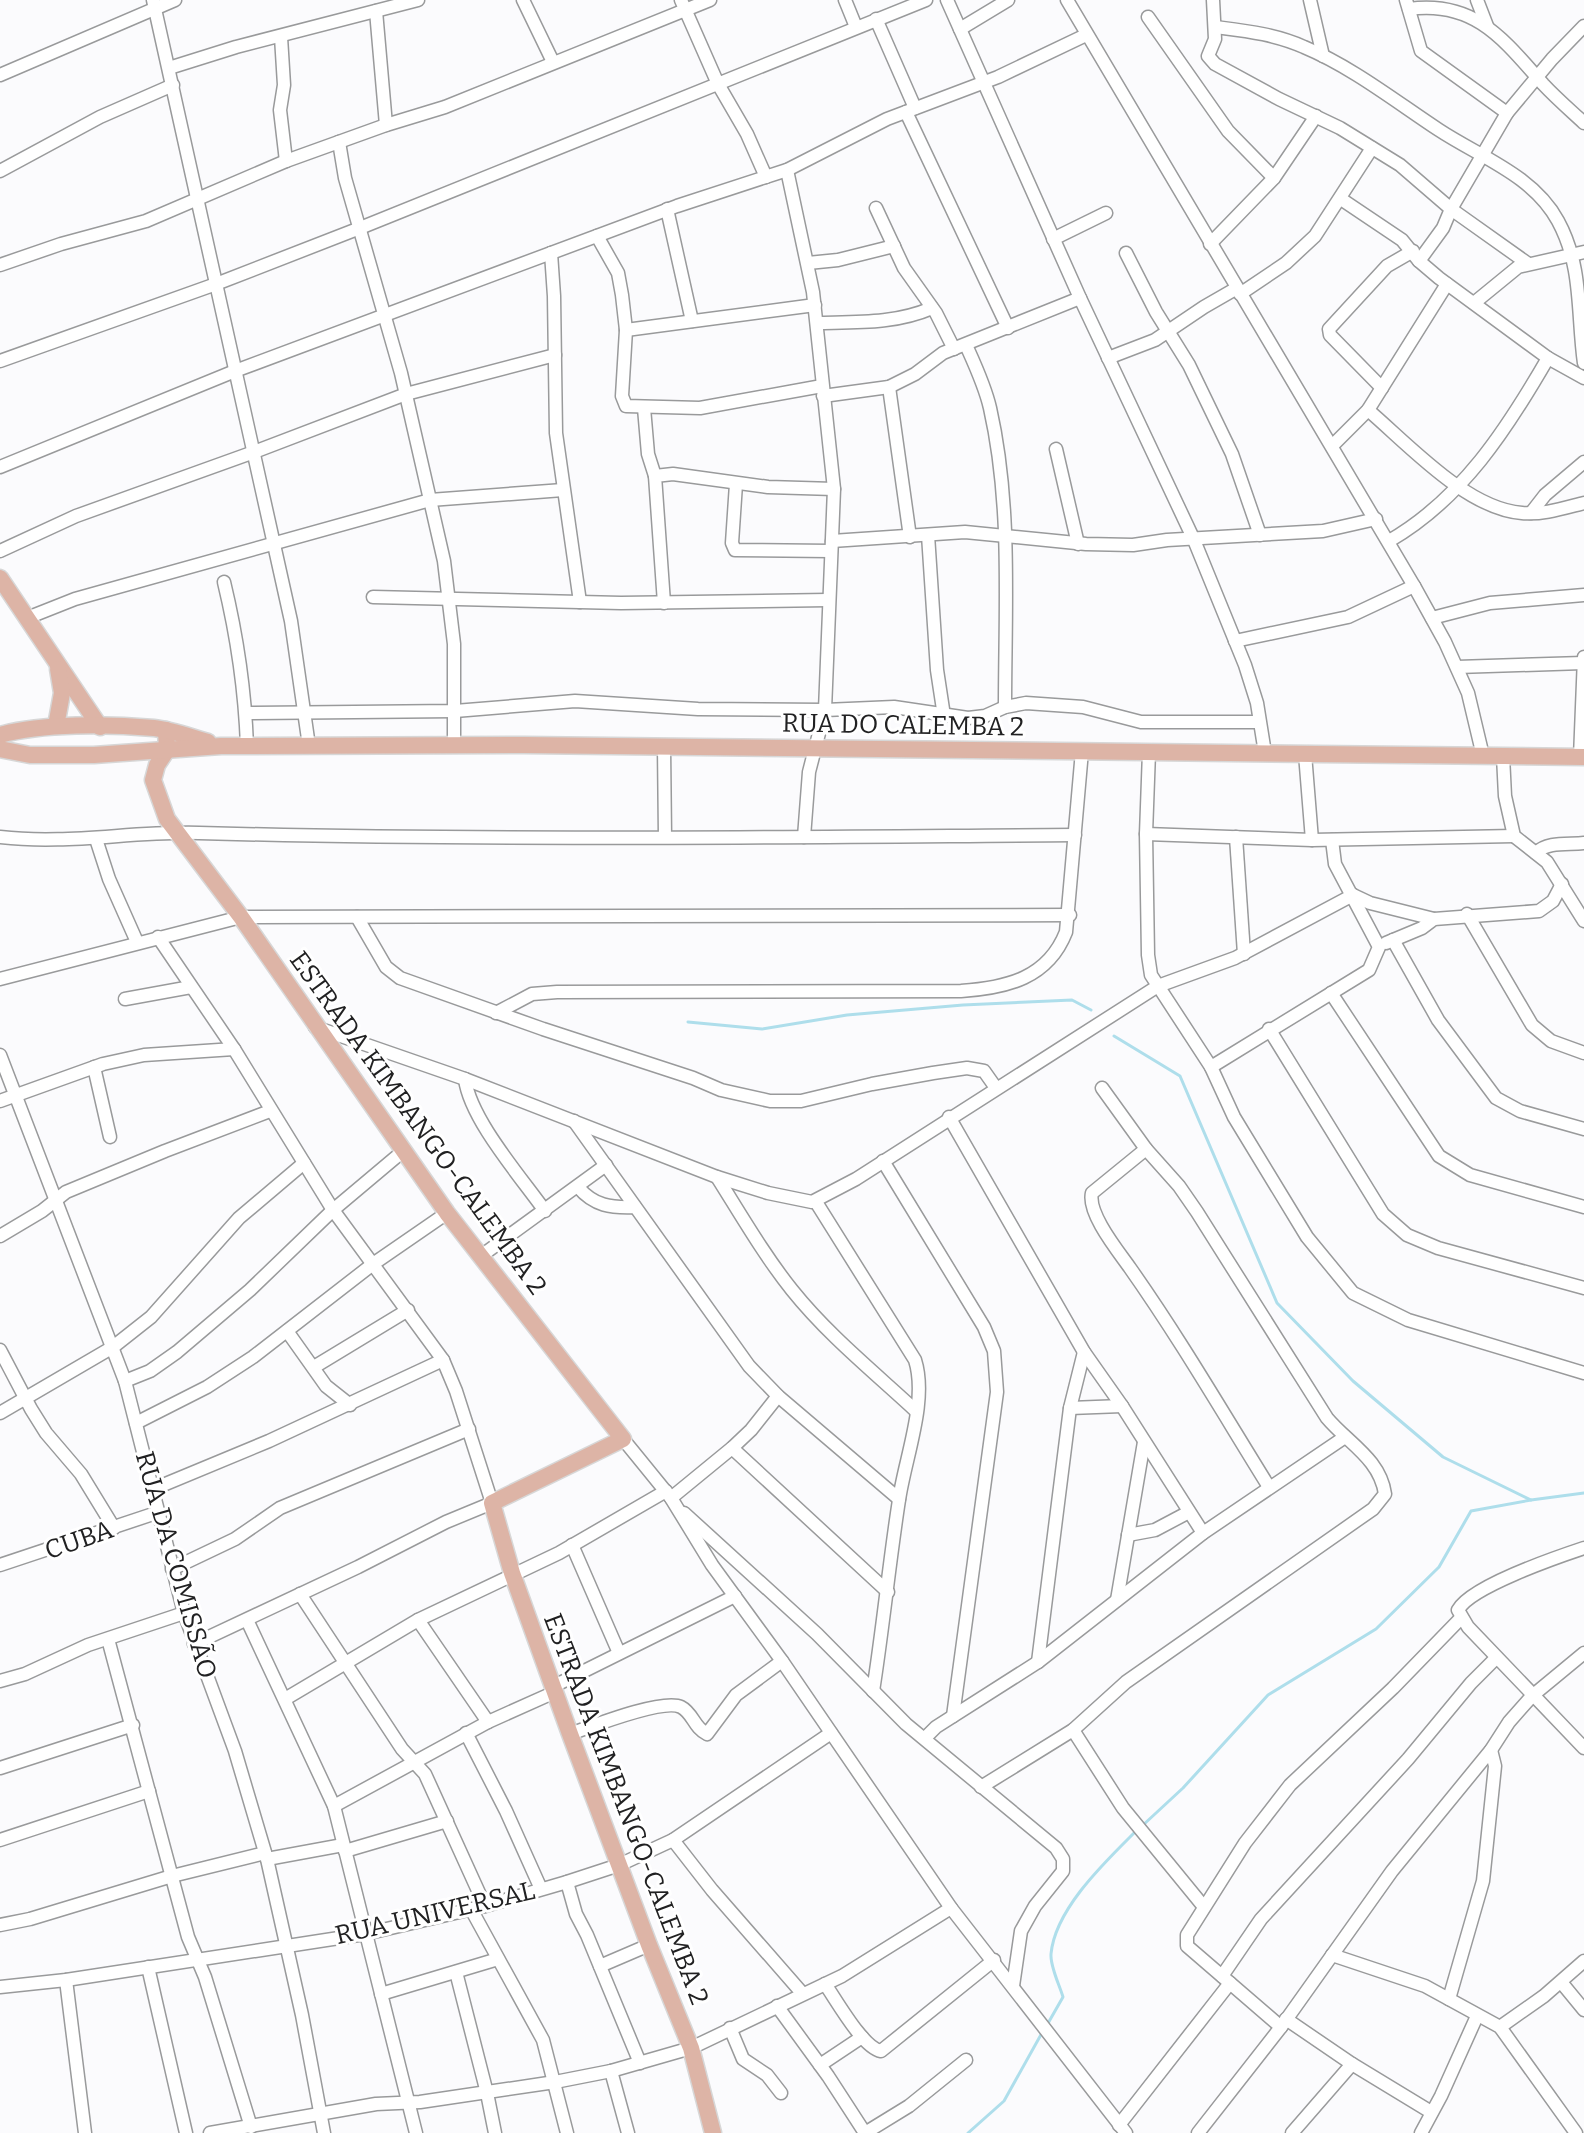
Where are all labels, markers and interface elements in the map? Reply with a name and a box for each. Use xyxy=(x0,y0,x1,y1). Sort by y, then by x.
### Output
street label: RUA DO CALEMBA 2 xyxy=(782,707,1024,743)
street label: ESTRADA KIMBANGO-CALEMBA 2 xyxy=(283,945,553,1301)
street label: RUA DA COMISSÃO xyxy=(129,1448,223,1682)
street label: CUBA xyxy=(41,1514,118,1566)
street label: ESTRADA KIMBANGO-CALEMBA 2 xyxy=(537,1609,715,2009)
street label: RUA UNIVERSAL xyxy=(332,1875,538,1951)

